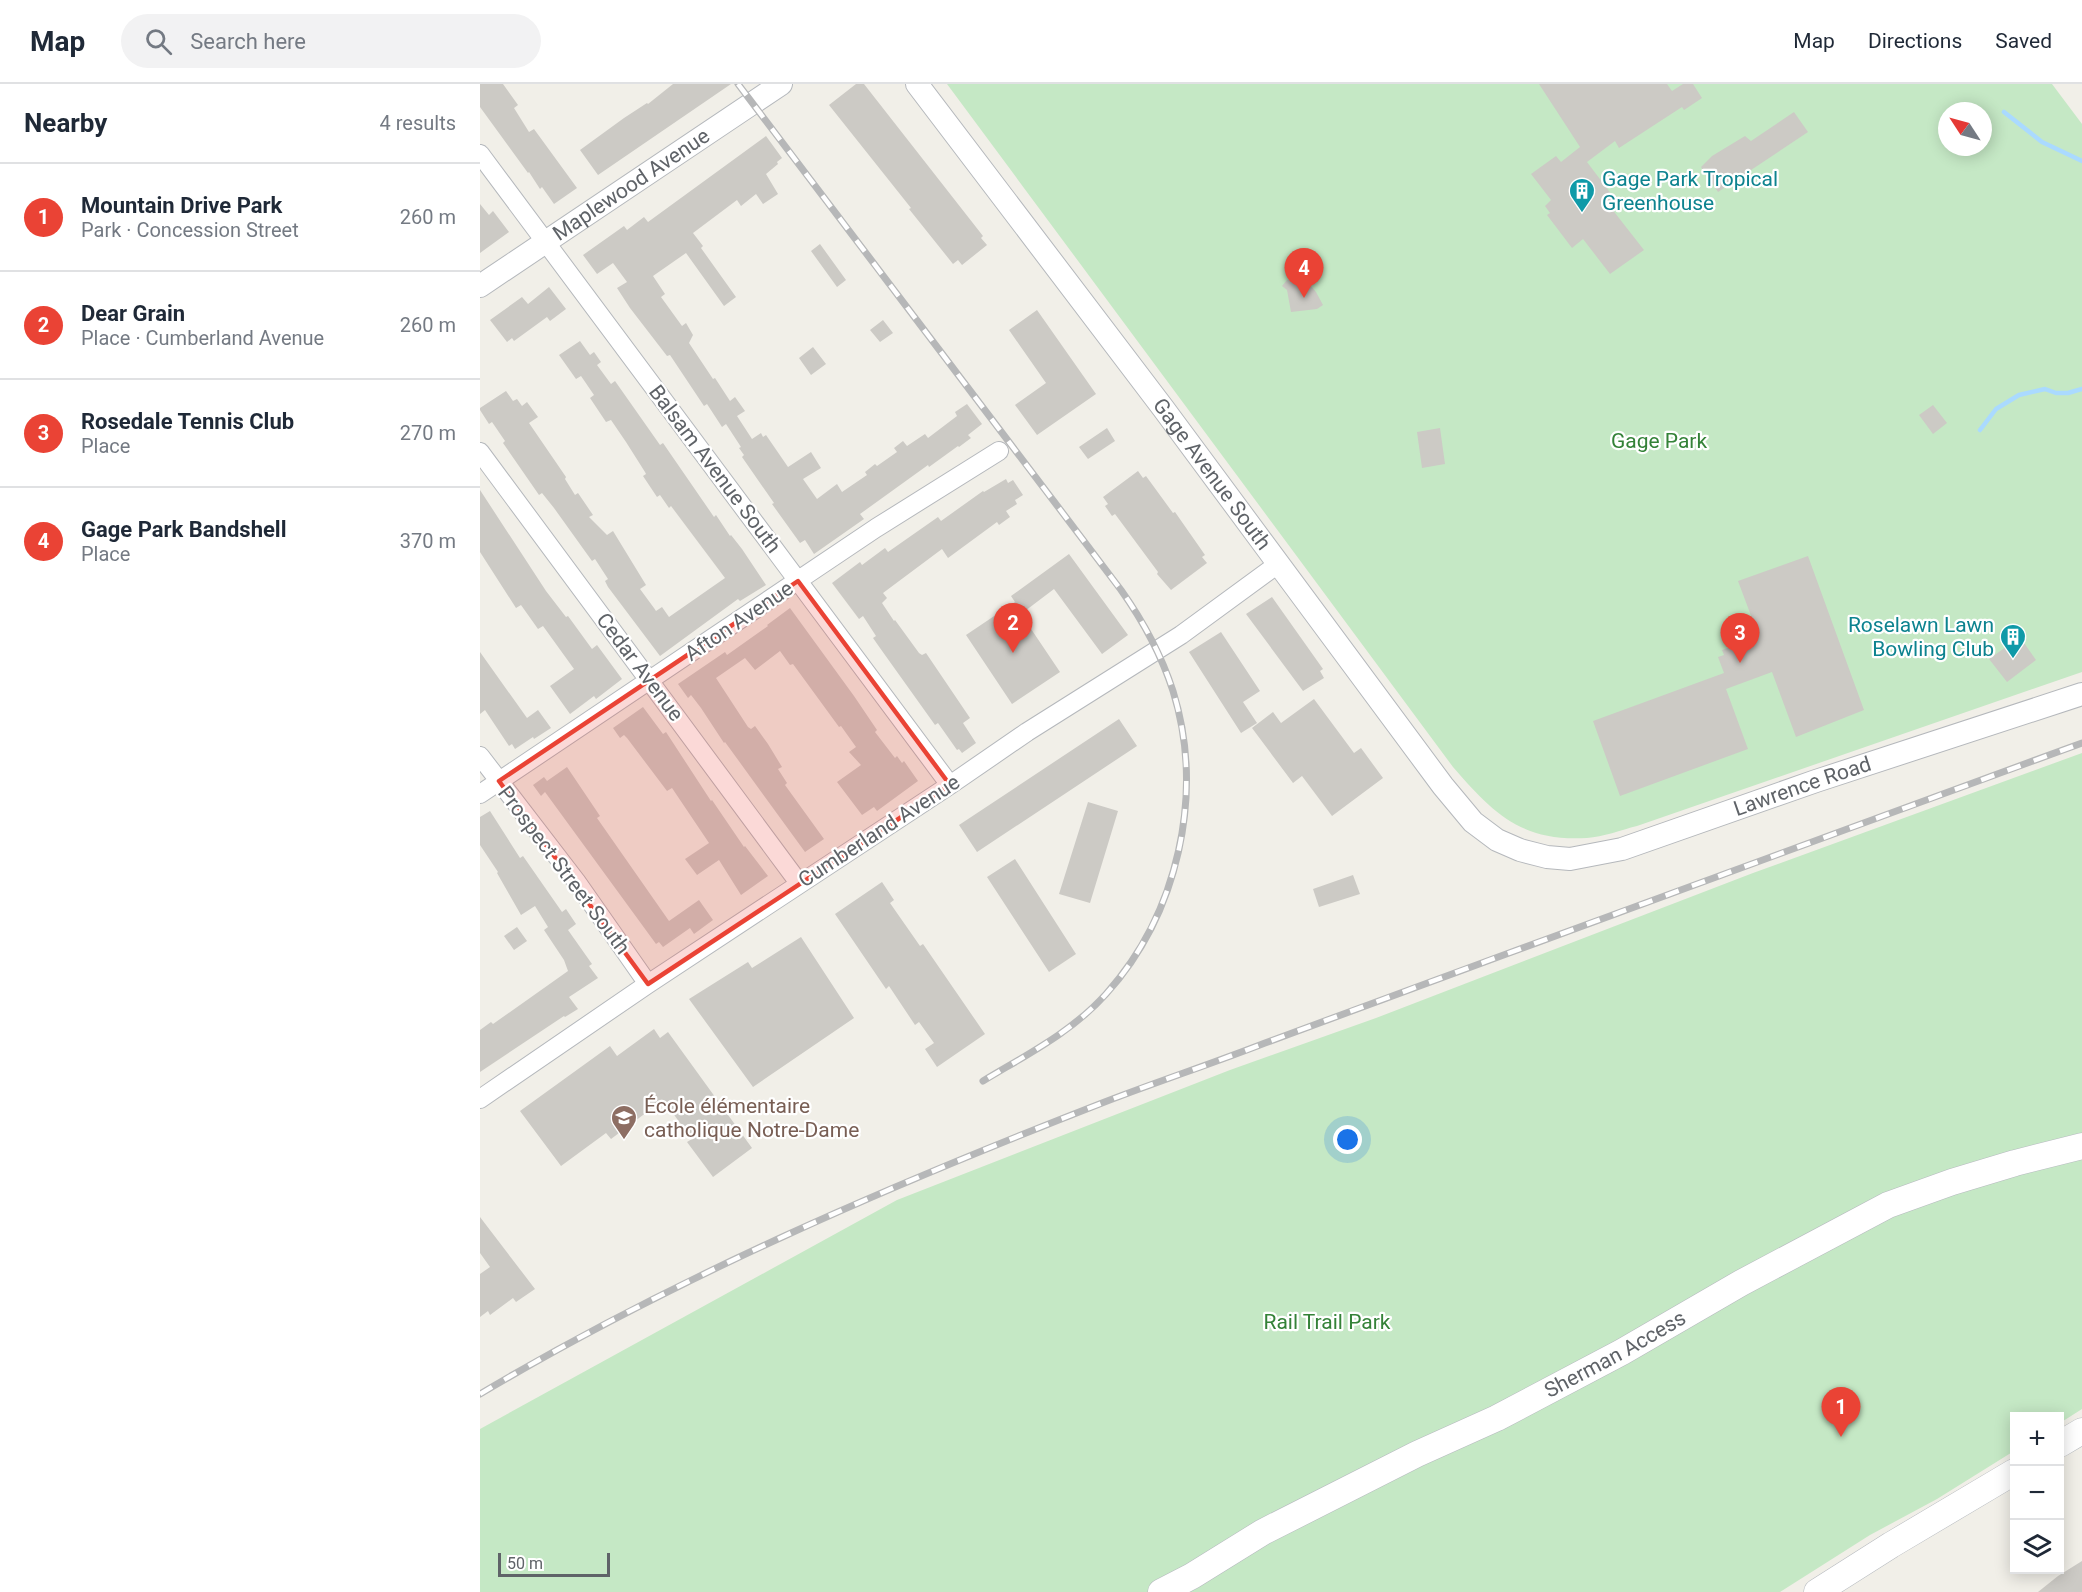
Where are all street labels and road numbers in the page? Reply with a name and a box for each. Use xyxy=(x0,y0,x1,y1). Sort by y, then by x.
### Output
street label: Maplewood Avenue xyxy=(548,124,714,246)
street label: Balsam Avenue South xyxy=(644,380,786,558)
street label: Gage Avenue South xyxy=(1148,394,1276,554)
street label: Afton Avenue xyxy=(680,576,798,666)
street label: Cedar Avenue xyxy=(592,608,688,726)
street label: Lawrence Road xyxy=(1730,752,1874,821)
street label: Cumberland Avenue xyxy=(794,770,964,892)
street label: Prospect Street South xyxy=(493,781,635,959)
street label: Sherman Access xyxy=(1540,1306,1690,1403)

